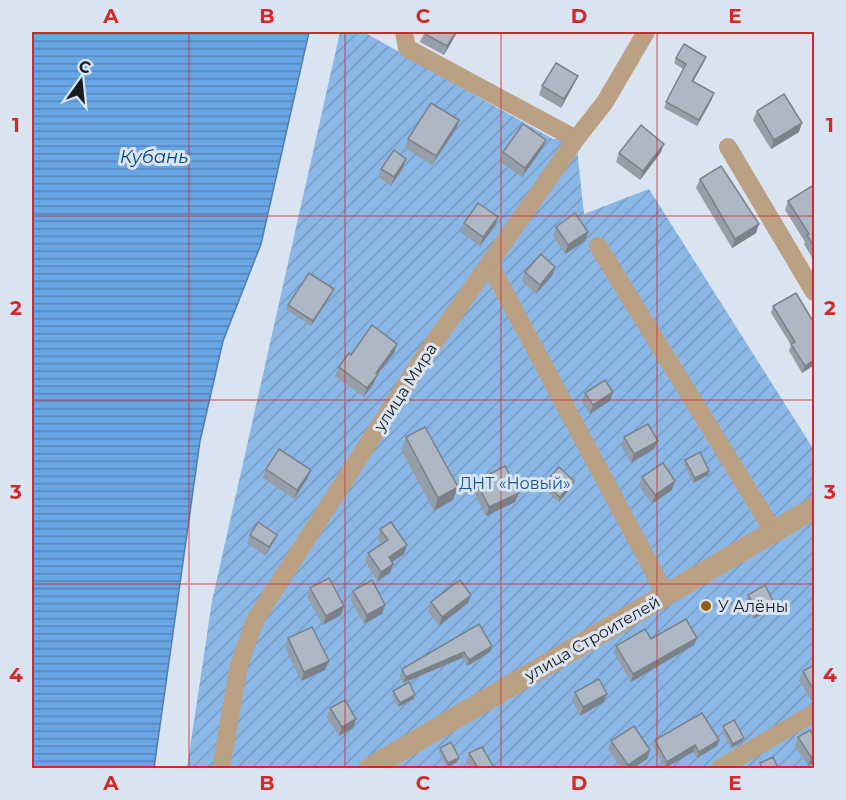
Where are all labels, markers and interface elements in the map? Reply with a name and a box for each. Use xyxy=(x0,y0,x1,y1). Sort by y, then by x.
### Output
text: A xyxy=(102,4,119,28)
text: B xyxy=(259,4,275,28)
text: C xyxy=(416,4,431,28)
text: D xyxy=(571,4,587,28)
text: E xyxy=(728,4,742,28)
north arrow xyxy=(51,51,111,111)
text: С xyxy=(77,56,93,78)
text: 1 xyxy=(12,113,20,137)
text: 1 xyxy=(826,113,834,137)
water label: Кубань xyxy=(120,146,188,168)
text: 2 xyxy=(10,296,22,320)
text: 2 xyxy=(824,296,836,320)
street label: улица Мира xyxy=(369,340,441,436)
park label: ДНТ «Новый» xyxy=(459,474,571,493)
text: 3 xyxy=(9,480,22,504)
text: 3 xyxy=(823,480,836,504)
street label: улица Строителей xyxy=(520,592,663,685)
place label: У Алёны xyxy=(718,597,788,616)
marker: У Алёны xyxy=(699,599,713,613)
text: 4 xyxy=(9,663,23,687)
text: 4 xyxy=(823,663,837,687)
text: A xyxy=(102,771,119,795)
text: B xyxy=(259,771,275,795)
text: C xyxy=(416,771,431,795)
text: D xyxy=(571,771,587,795)
text: E xyxy=(728,771,742,795)

